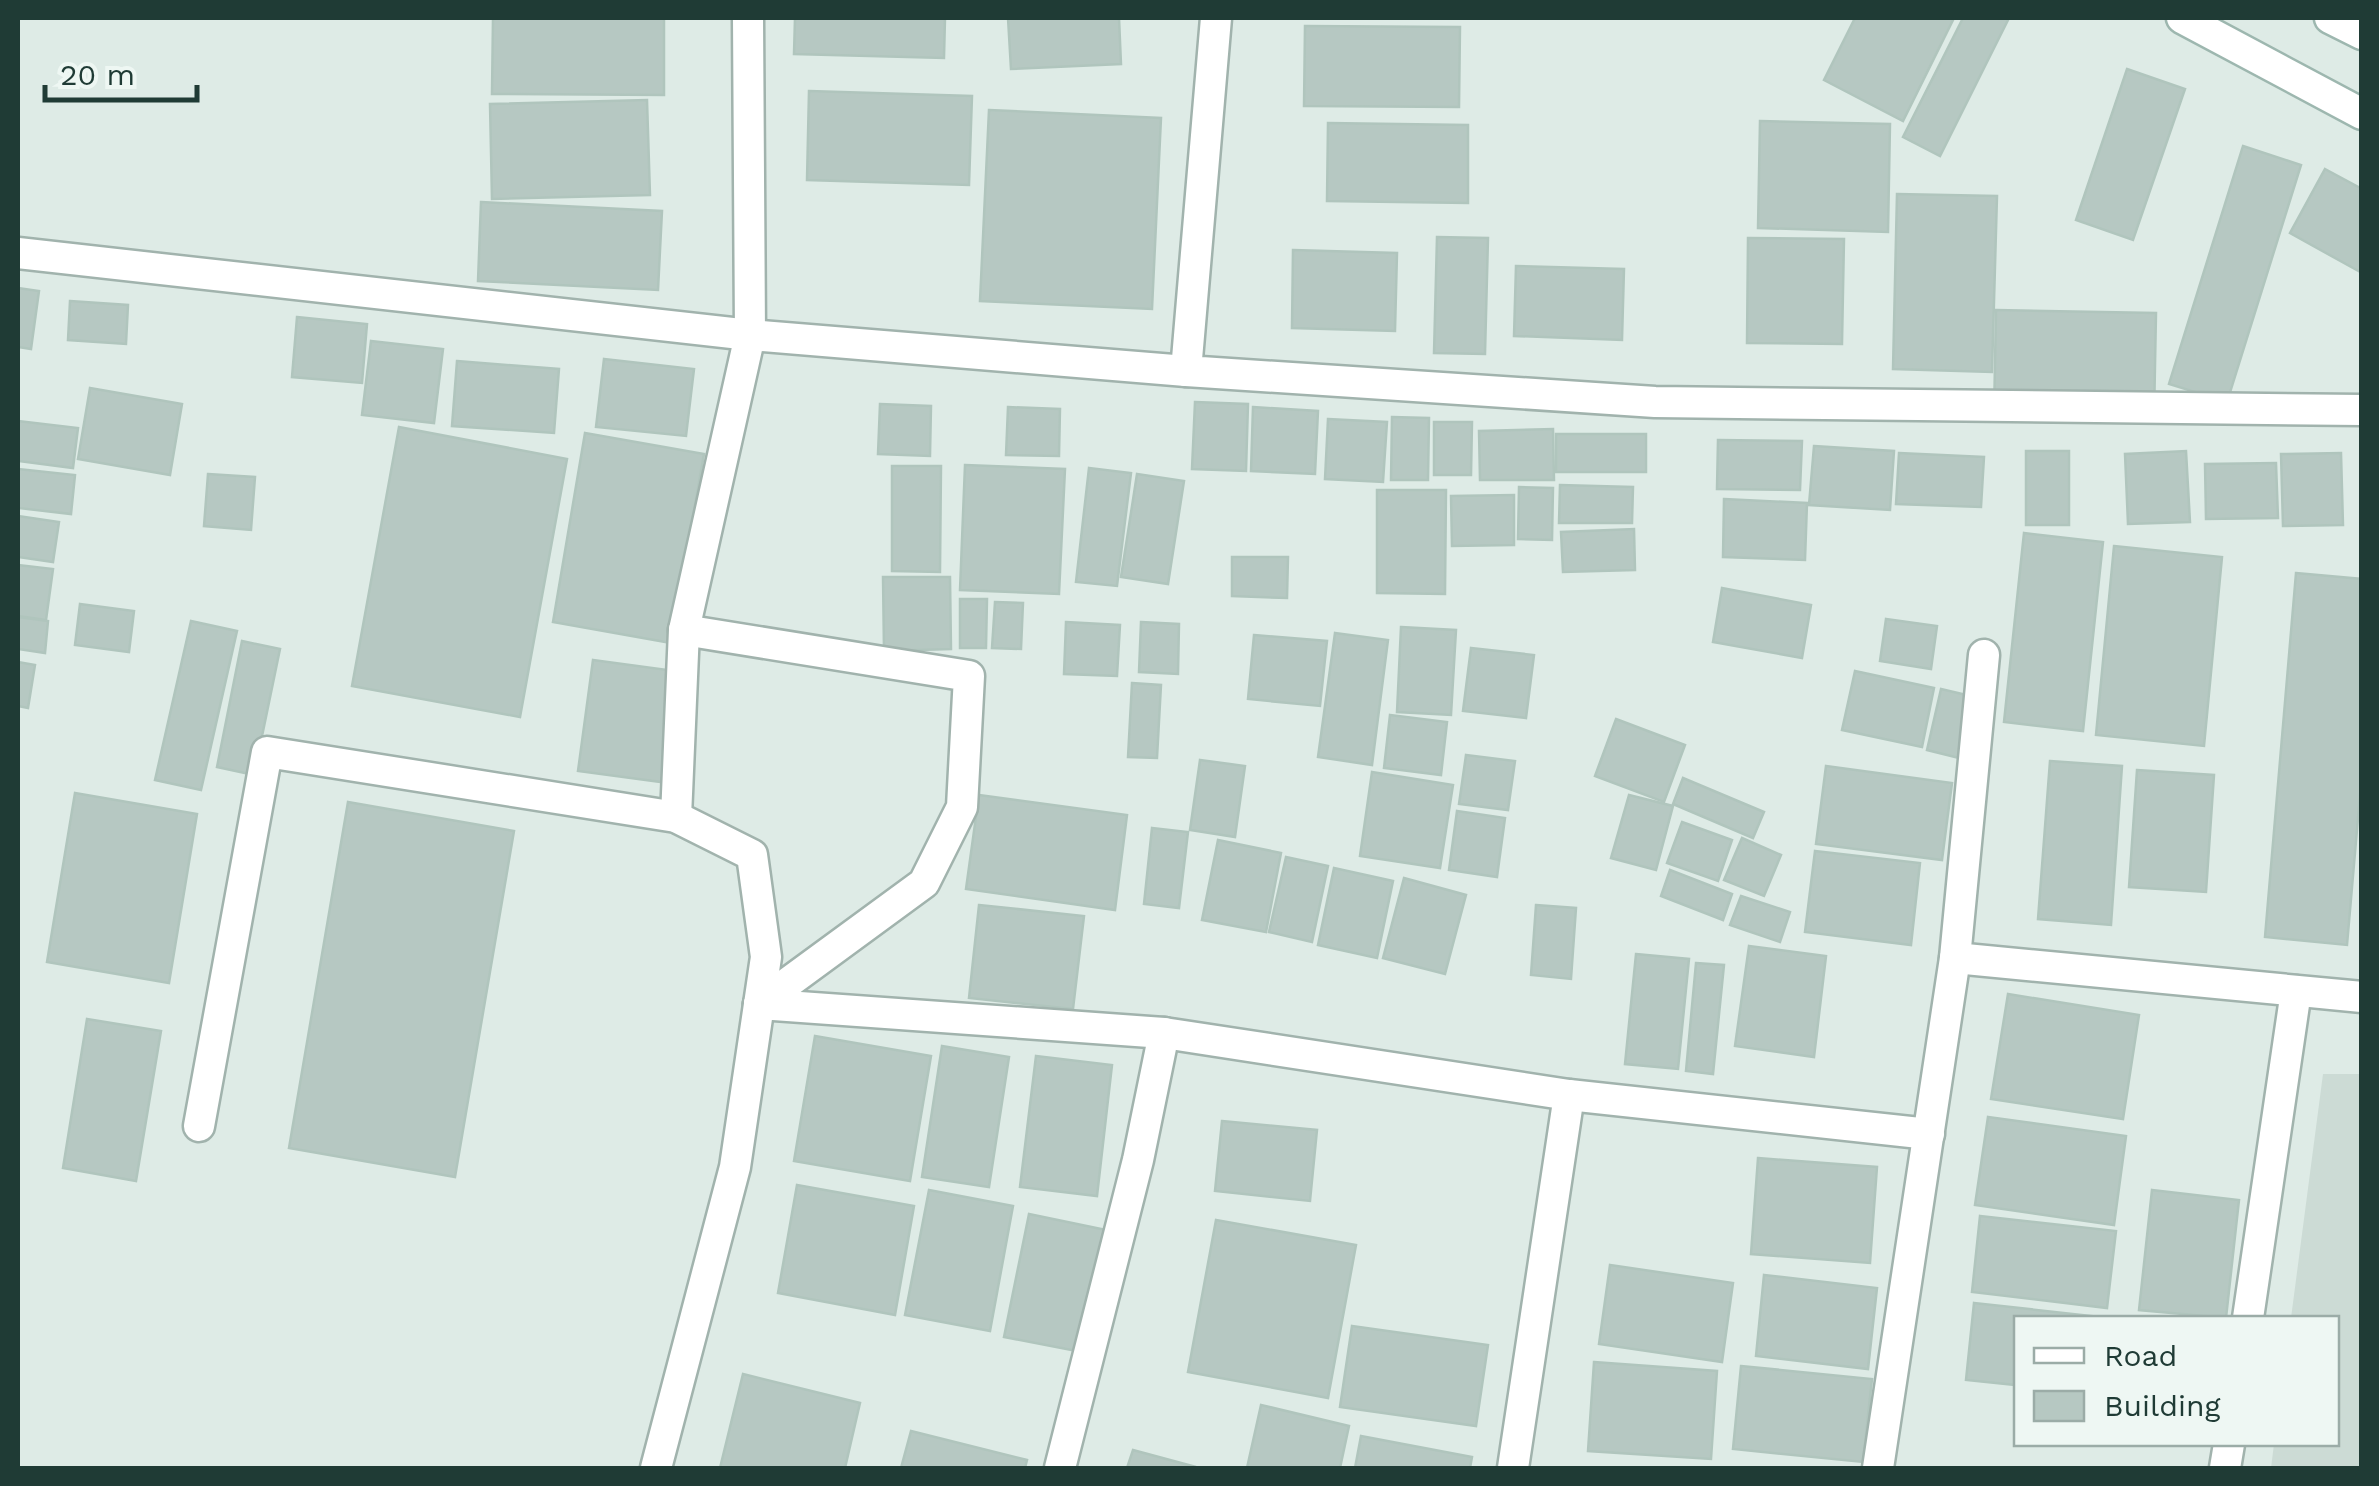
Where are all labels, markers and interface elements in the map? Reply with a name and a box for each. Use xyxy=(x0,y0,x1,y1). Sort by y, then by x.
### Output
scale bar xyxy=(45,40,198,102)
text: 20 m xyxy=(60,57,135,92)
legend xyxy=(2014,1316,2339,1446)
text: Road xyxy=(2104,1338,2177,1373)
text: Building xyxy=(2104,1388,2221,1423)

